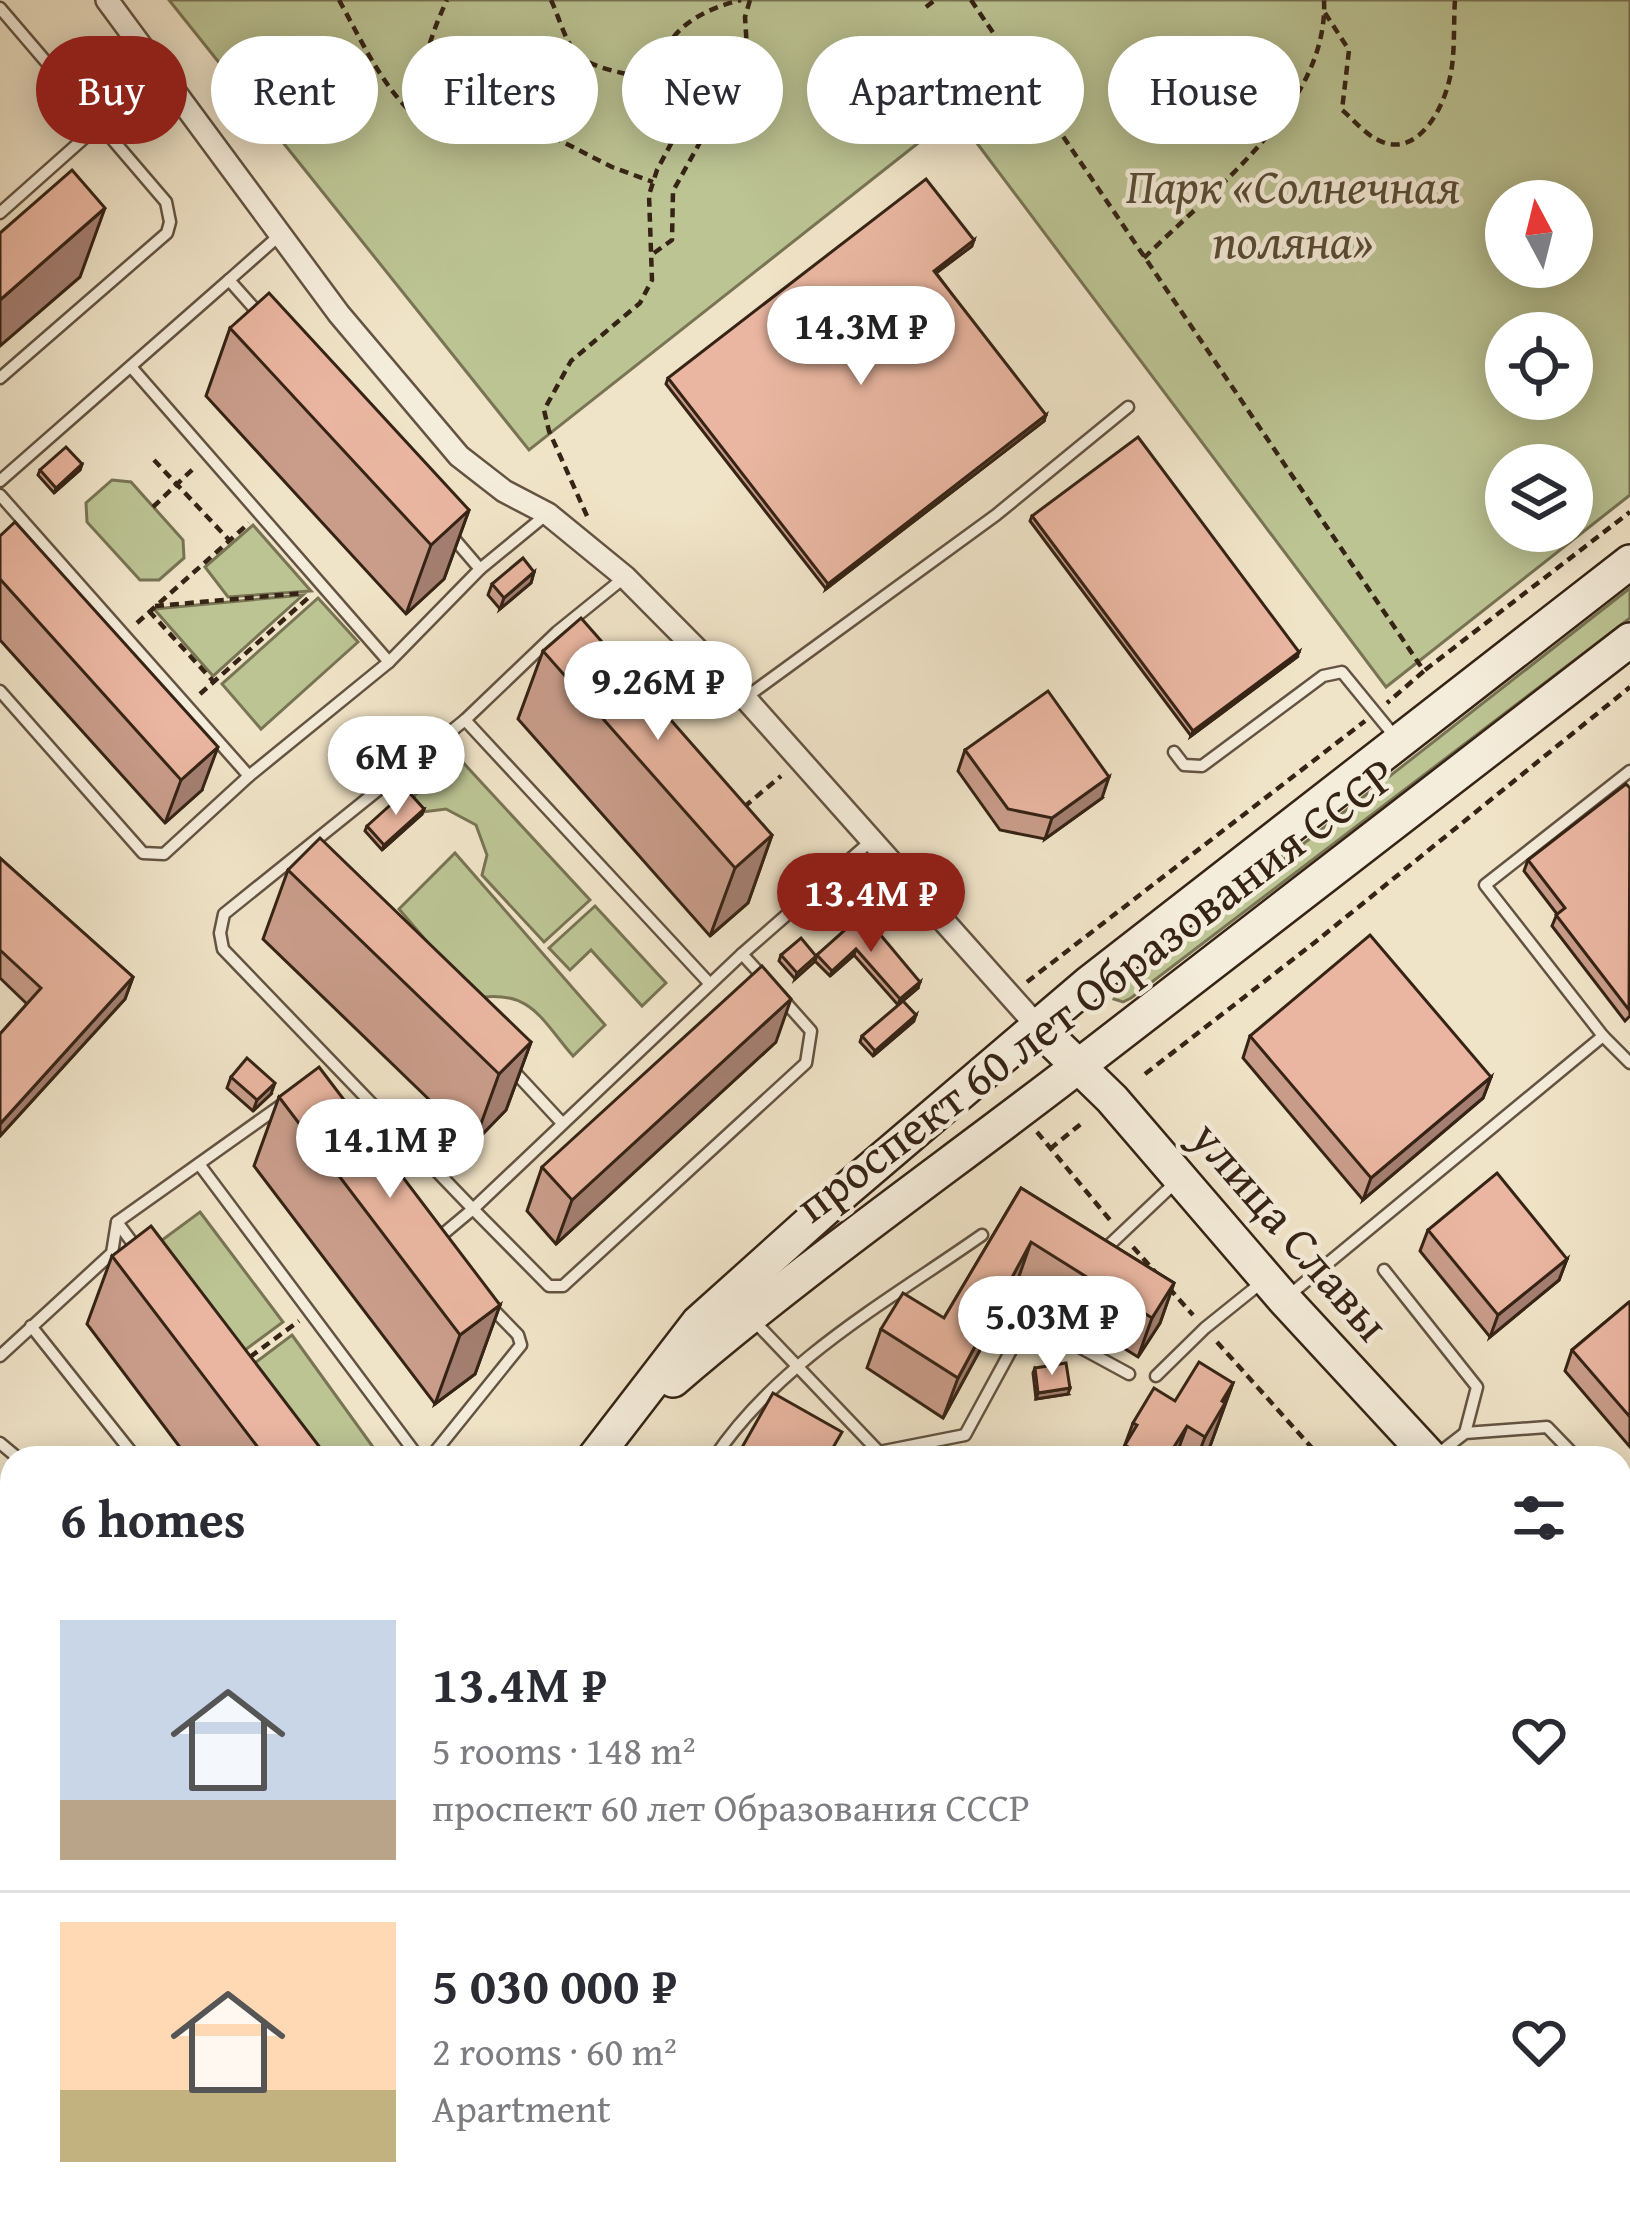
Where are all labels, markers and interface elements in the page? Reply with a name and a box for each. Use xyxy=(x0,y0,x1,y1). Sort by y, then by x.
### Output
chip: Buy xyxy=(36,36,187,144)
chip: Rent xyxy=(211,36,378,144)
chip: Filters xyxy=(402,36,598,144)
chip: New xyxy=(622,36,783,144)
chip: Apartment xyxy=(807,36,1084,144)
chip: House xyxy=(1108,36,1300,144)
park label: Парк «Солнечная поляна» xyxy=(1126,150,1460,276)
north arrow xyxy=(1485,180,1593,288)
map controls xyxy=(1485,180,1593,552)
pin: 14.3M ₽ xyxy=(750,286,972,388)
text: 14.3M ₽ xyxy=(794,296,928,353)
button: locate xyxy=(1485,312,1593,420)
button: layers xyxy=(1485,444,1593,552)
pin: 9.26M ₽ xyxy=(547,641,769,743)
text: 9.26M ₽ xyxy=(591,651,725,708)
pin: 6M ₽ xyxy=(325,716,467,818)
text: 6M ₽ xyxy=(355,726,437,783)
street label: проспект 60 лет Образования СССР xyxy=(780,739,1410,1239)
pin: 13.4M ₽ xyxy=(760,853,982,955)
text: 13.4M ₽ xyxy=(804,863,938,920)
pin: 14.1M ₽ xyxy=(279,1099,501,1201)
street label: улица Славы xyxy=(1174,1103,1407,1356)
text: 14.1M ₽ xyxy=(323,1109,457,1166)
pin: 5.03M ₽ xyxy=(941,1276,1163,1378)
text: 5.03M ₽ xyxy=(985,1286,1119,1343)
text: 6 homes xyxy=(60,1481,246,1556)
icon: filters xyxy=(1506,1485,1572,1551)
text: 13.4M ₽ xyxy=(432,1646,607,1721)
icon: home xyxy=(156,1668,300,1812)
icon: heart xyxy=(1506,1707,1572,1773)
text: 5 rooms · 148 m² xyxy=(432,1721,696,1778)
text: проспект 60 лет Образования СССР xyxy=(432,1778,1030,1835)
text: 5 030 000 ₽ xyxy=(432,1947,677,2022)
icon: home xyxy=(156,1970,300,2114)
icon: heart xyxy=(1506,2009,1572,2075)
text: 2 rooms · 60 m² xyxy=(432,2022,677,2079)
text: Apartment xyxy=(432,2079,611,2136)

